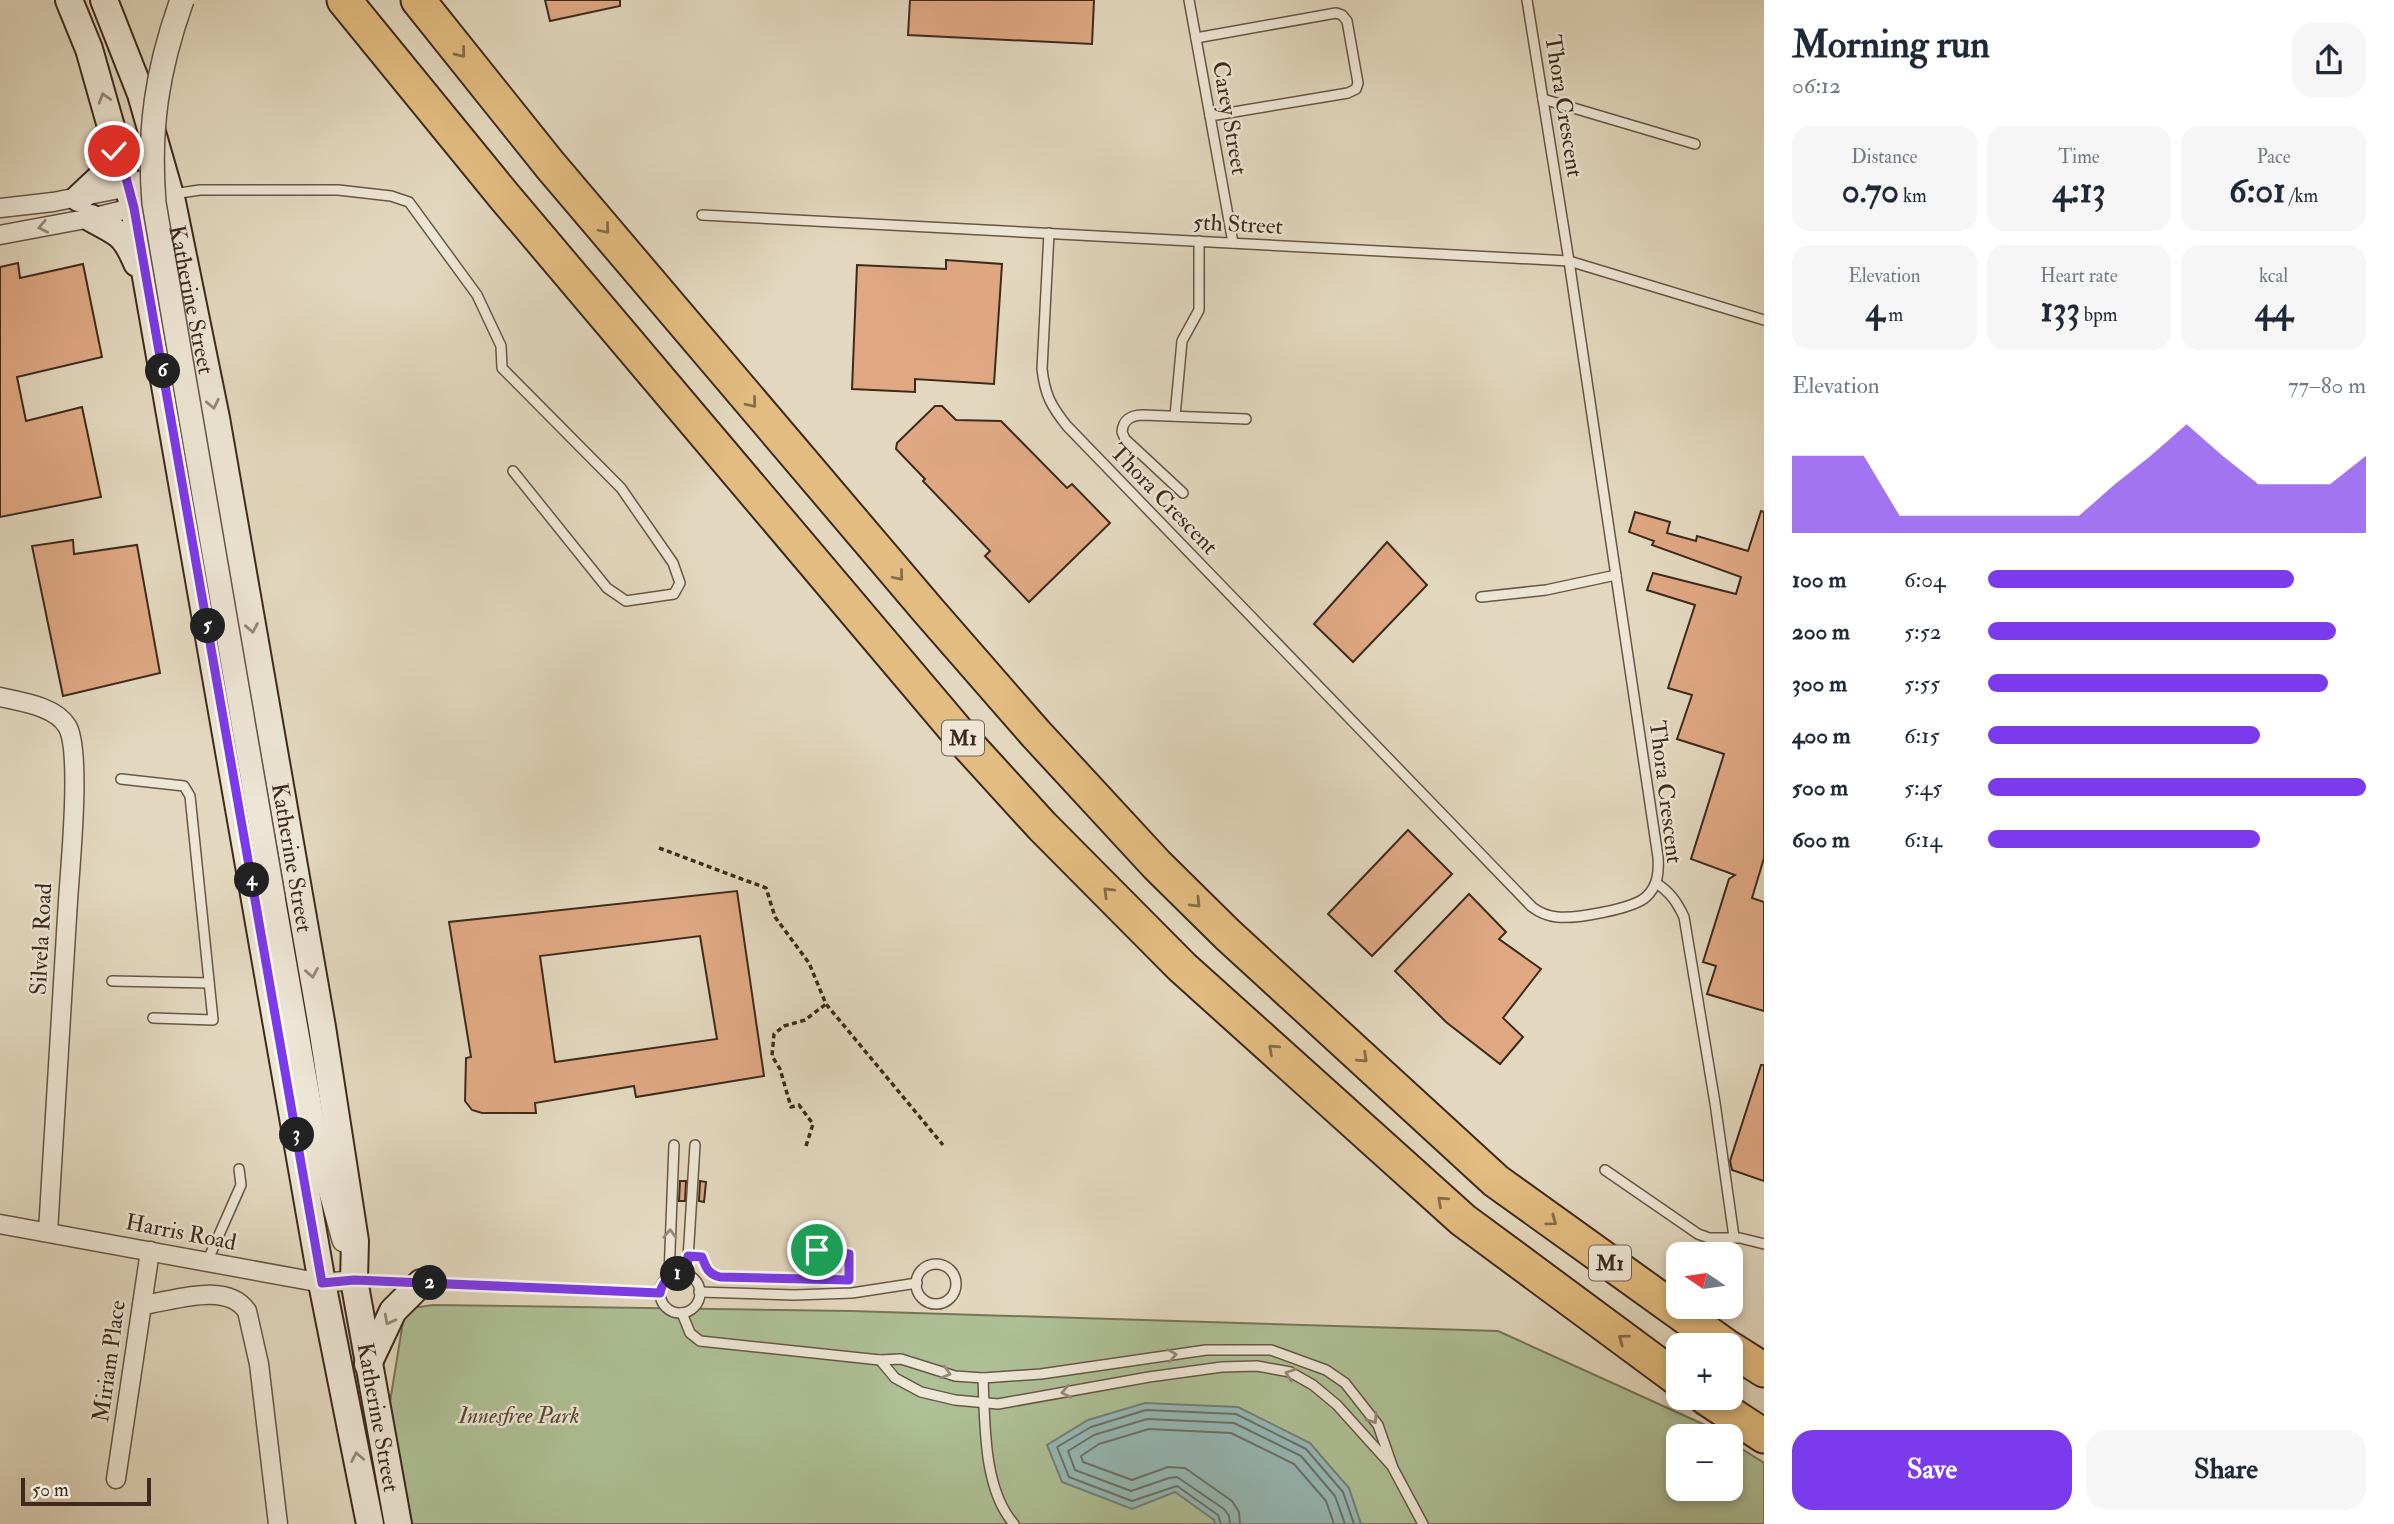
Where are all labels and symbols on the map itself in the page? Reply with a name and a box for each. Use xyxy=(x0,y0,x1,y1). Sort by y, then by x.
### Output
street label: Thora Crescent xyxy=(1538,33,1590,179)
one-way arrow xyxy=(453,45,465,58)
street label: Carey Street xyxy=(1206,59,1254,177)
one-way arrow xyxy=(97,92,112,104)
pin xyxy=(84,121,144,181)
street label: 5th Street xyxy=(1192,207,1284,241)
one-way arrow xyxy=(37,219,49,234)
one-way arrow xyxy=(597,221,609,234)
street label: Katherine Street xyxy=(163,223,221,377)
pin: 6 xyxy=(146,354,180,388)
one-way arrow xyxy=(744,394,756,407)
one-way arrow xyxy=(204,398,219,410)
street label: Thora Crescent xyxy=(1104,437,1224,561)
one-way arrow xyxy=(891,569,904,581)
pin: 5 xyxy=(190,608,226,644)
one-way arrow xyxy=(244,622,259,634)
street label: Thora Crescent xyxy=(1643,719,1689,865)
road number: M1 xyxy=(942,720,984,756)
street label: Katherine Street xyxy=(265,781,320,935)
pin: 4 xyxy=(234,862,270,898)
street label: Silvela Road xyxy=(24,882,58,996)
one-way arrow xyxy=(1104,888,1117,901)
one-way arrow xyxy=(1188,895,1201,908)
one-way arrow xyxy=(304,967,319,979)
one-way arrow xyxy=(1268,1045,1281,1057)
one-way arrow xyxy=(1355,1050,1368,1063)
pin: 3 xyxy=(280,1118,314,1152)
one-way arrow xyxy=(1437,1197,1450,1210)
street label: Harris Road xyxy=(123,1207,239,1257)
one-way arrow xyxy=(1544,1213,1557,1225)
pin xyxy=(787,1220,847,1280)
one-way arrow xyxy=(663,1229,678,1240)
north arrow xyxy=(1666,1242,1743,1320)
road number: M1 xyxy=(1589,1246,1631,1280)
pin: 1 xyxy=(660,1256,696,1292)
pin: 2 xyxy=(412,1266,448,1300)
street label: Miriam Place xyxy=(86,1298,132,1424)
one-way arrow xyxy=(384,1312,397,1325)
one-way arrow xyxy=(1618,1334,1631,1347)
street label: Katherine Street xyxy=(351,1340,406,1494)
one-way arrow xyxy=(1166,1348,1177,1363)
one-way arrow xyxy=(940,1364,952,1379)
one-way arrow xyxy=(1284,1368,1296,1382)
one-way arrow xyxy=(1060,1384,1071,1399)
park label: Innesfree Park xyxy=(457,1401,580,1430)
one-way arrow xyxy=(1365,1411,1377,1424)
one-way arrow xyxy=(350,1451,365,1463)
scale bar xyxy=(21,1475,150,1507)

